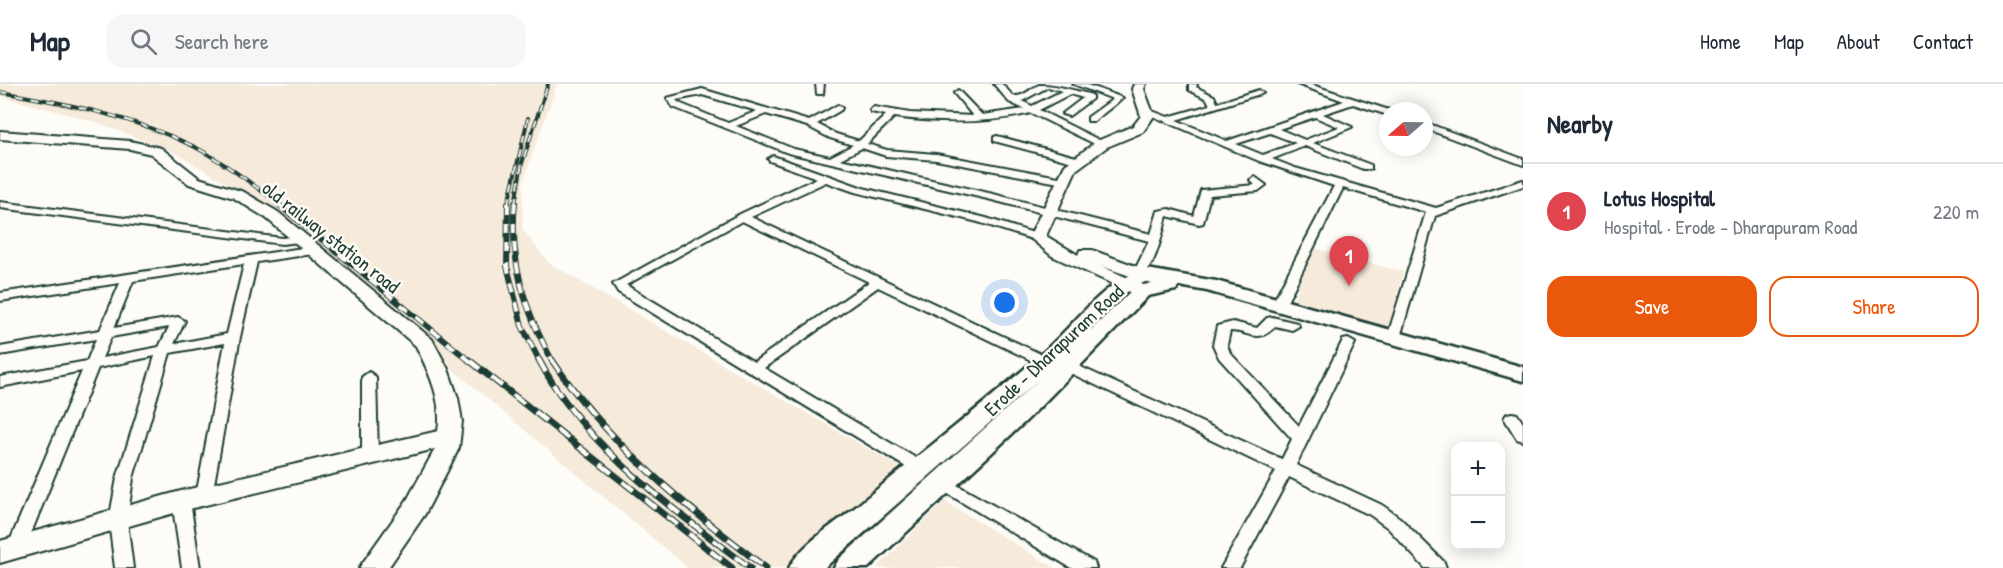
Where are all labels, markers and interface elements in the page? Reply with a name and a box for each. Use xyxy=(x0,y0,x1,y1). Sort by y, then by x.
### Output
search box xyxy=(106,14,526,68)
text: Map xyxy=(30,22,70,60)
icon: search xyxy=(127,25,160,58)
text: Search here xyxy=(175,26,269,56)
text: Home xyxy=(1700,27,1741,56)
text: Map xyxy=(1774,27,1804,56)
text: About xyxy=(1837,27,1880,56)
text: Contact xyxy=(1913,27,1973,56)
north arrow xyxy=(1379,102,1433,156)
text: Nearby xyxy=(1547,106,1613,141)
street label: old railway station road xyxy=(257,174,406,299)
text: Lotus Hospital xyxy=(1604,183,1715,213)
text: 1 xyxy=(1563,198,1570,225)
text: 220 m xyxy=(1933,198,1979,225)
text: Hospital · Erode - Dharapuram Road xyxy=(1604,213,1857,240)
pin: 1 xyxy=(1330,236,1368,286)
button: Save xyxy=(1547,276,1757,337)
button: Share xyxy=(1769,276,1979,337)
street label: Erode - Dharapuram Road xyxy=(978,278,1130,422)
your location xyxy=(990,288,1019,317)
map controls xyxy=(1451,442,1505,550)
button: + xyxy=(1451,442,1505,496)
button: − xyxy=(1451,496,1505,550)

